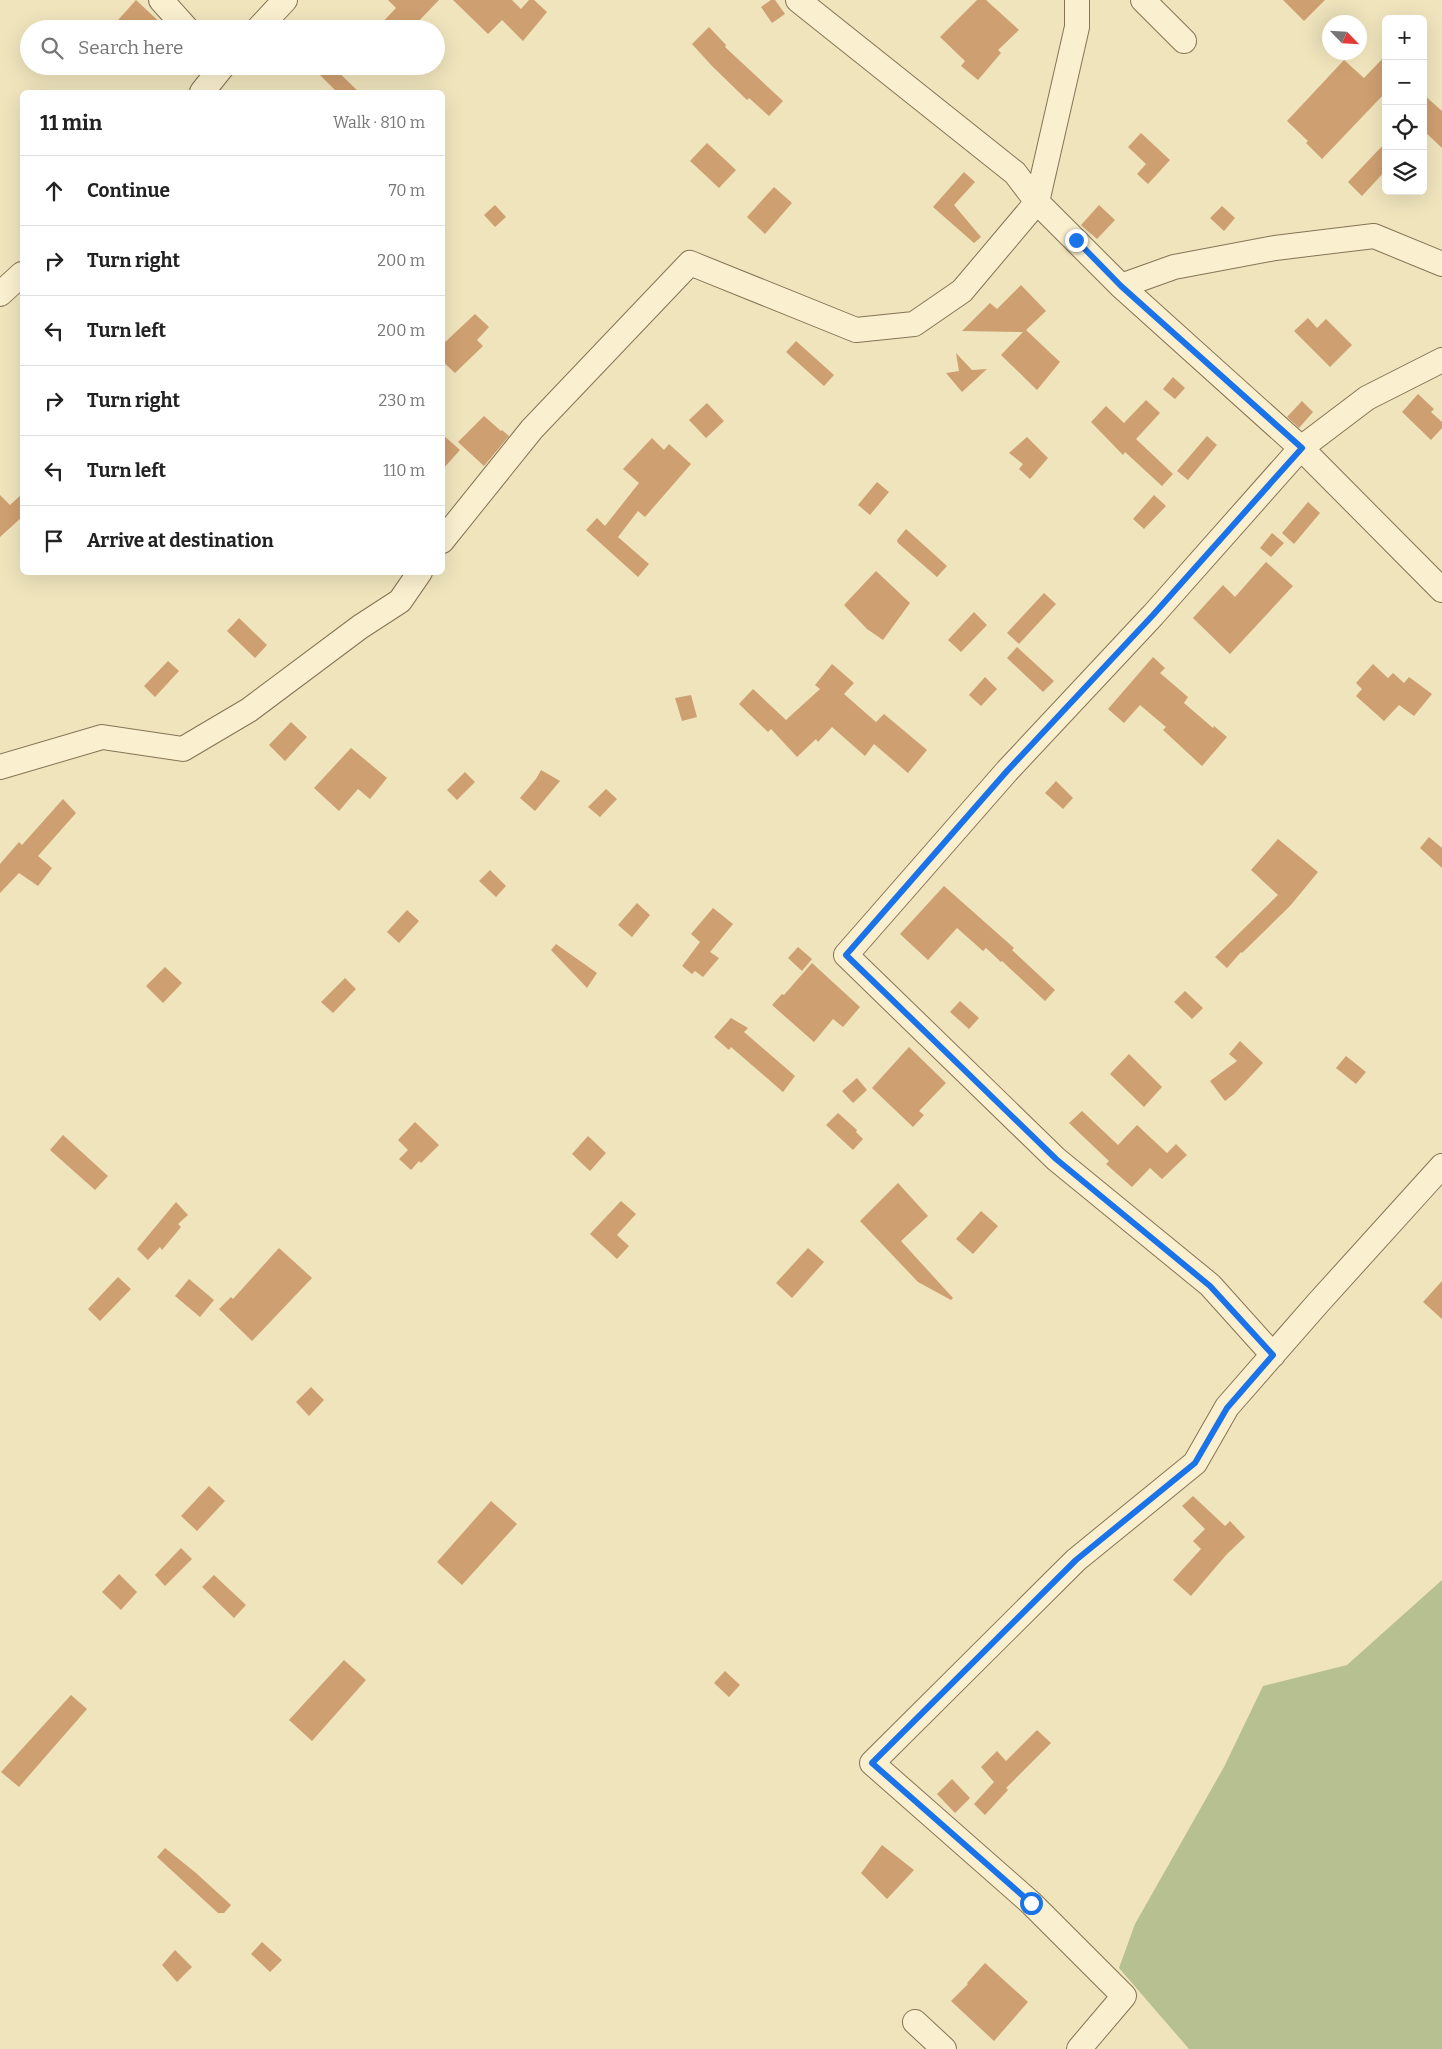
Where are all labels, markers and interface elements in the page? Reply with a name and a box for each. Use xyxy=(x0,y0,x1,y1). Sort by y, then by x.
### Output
north arrow xyxy=(1322,15,1367,60)
map controls xyxy=(1382,15,1427,195)
button: + xyxy=(1382,15,1427,60)
search box xyxy=(20,20,445,75)
icon: search xyxy=(38,34,66,62)
text: Search here xyxy=(78,36,183,59)
button: − xyxy=(1382,60,1427,105)
button: locate xyxy=(1382,105,1427,150)
text: 11 min xyxy=(40,110,102,136)
text: Walk · 810 m xyxy=(333,113,425,132)
button: layers xyxy=(1382,150,1427,195)
icon: ahead xyxy=(40,177,68,205)
text: Continue xyxy=(87,179,170,202)
text: 70 m xyxy=(389,181,425,200)
route end xyxy=(1065,229,1088,252)
icon: right xyxy=(40,247,68,275)
text: Turn right xyxy=(87,249,180,272)
text: 200 m xyxy=(377,251,425,270)
icon: left xyxy=(40,317,68,345)
text: Turn left xyxy=(87,319,166,342)
text: 200 m xyxy=(377,321,425,340)
icon: right xyxy=(40,387,68,415)
text: Turn right xyxy=(87,389,180,412)
text: 230 m xyxy=(378,391,425,410)
icon: left xyxy=(40,457,68,485)
text: Turn left xyxy=(87,459,166,482)
text: 110 m xyxy=(383,461,425,480)
icon: arrive xyxy=(40,527,68,555)
text: Arrive at destination xyxy=(87,529,274,552)
route start xyxy=(1020,1892,1043,1915)

